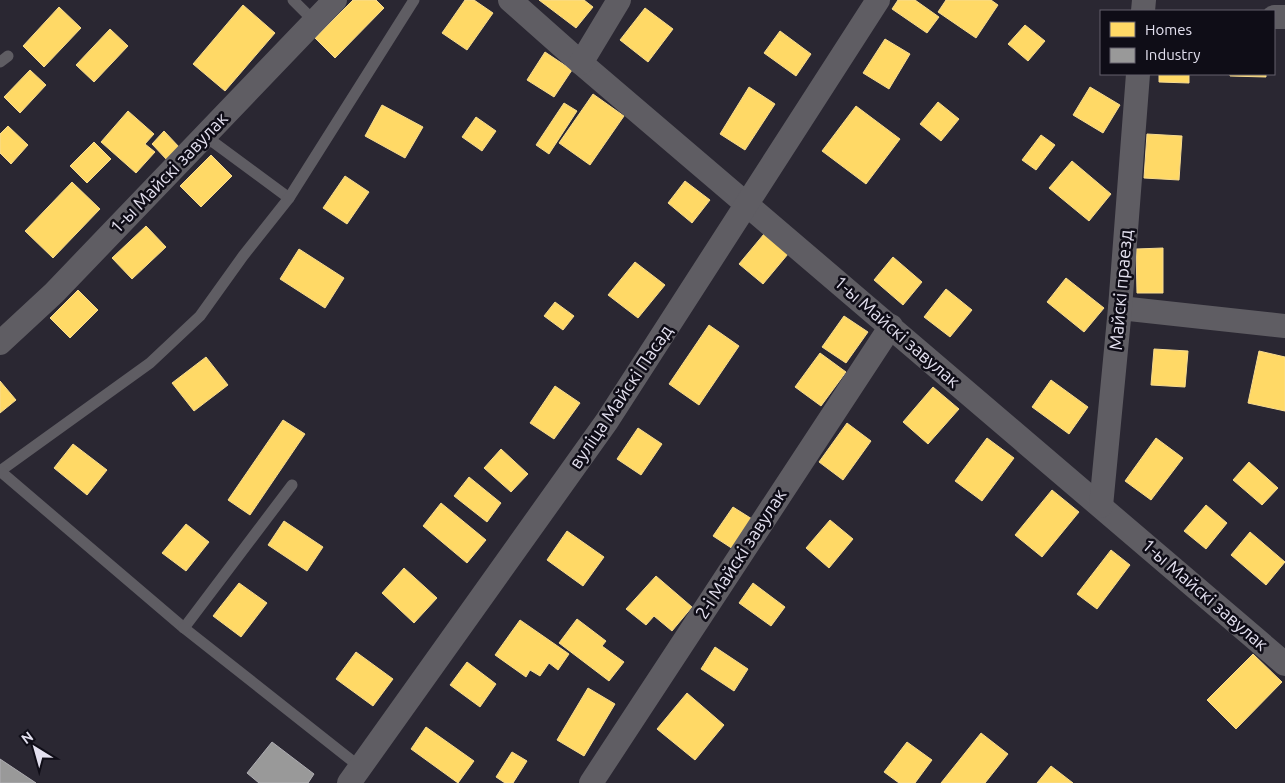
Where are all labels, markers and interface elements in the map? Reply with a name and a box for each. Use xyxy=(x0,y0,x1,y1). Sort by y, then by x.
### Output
legend xyxy=(1100,10,1275,75)
text: Homes xyxy=(1145,21,1192,38)
text: Industry xyxy=(1145,46,1200,63)
street label: 1-ы Майскі завулак xyxy=(106,108,231,237)
street label: Майскі праезд xyxy=(1105,228,1135,351)
street label: 1-ы Майскі завулак xyxy=(831,271,965,391)
street label: вуліца Майскі Пасад xyxy=(565,321,676,472)
street label: 2-і Майскі завулак xyxy=(691,485,790,622)
street label: 1-ы Майскі завулак xyxy=(1139,534,1273,654)
north arrow xyxy=(10,723,60,773)
text: N xyxy=(18,728,36,747)

